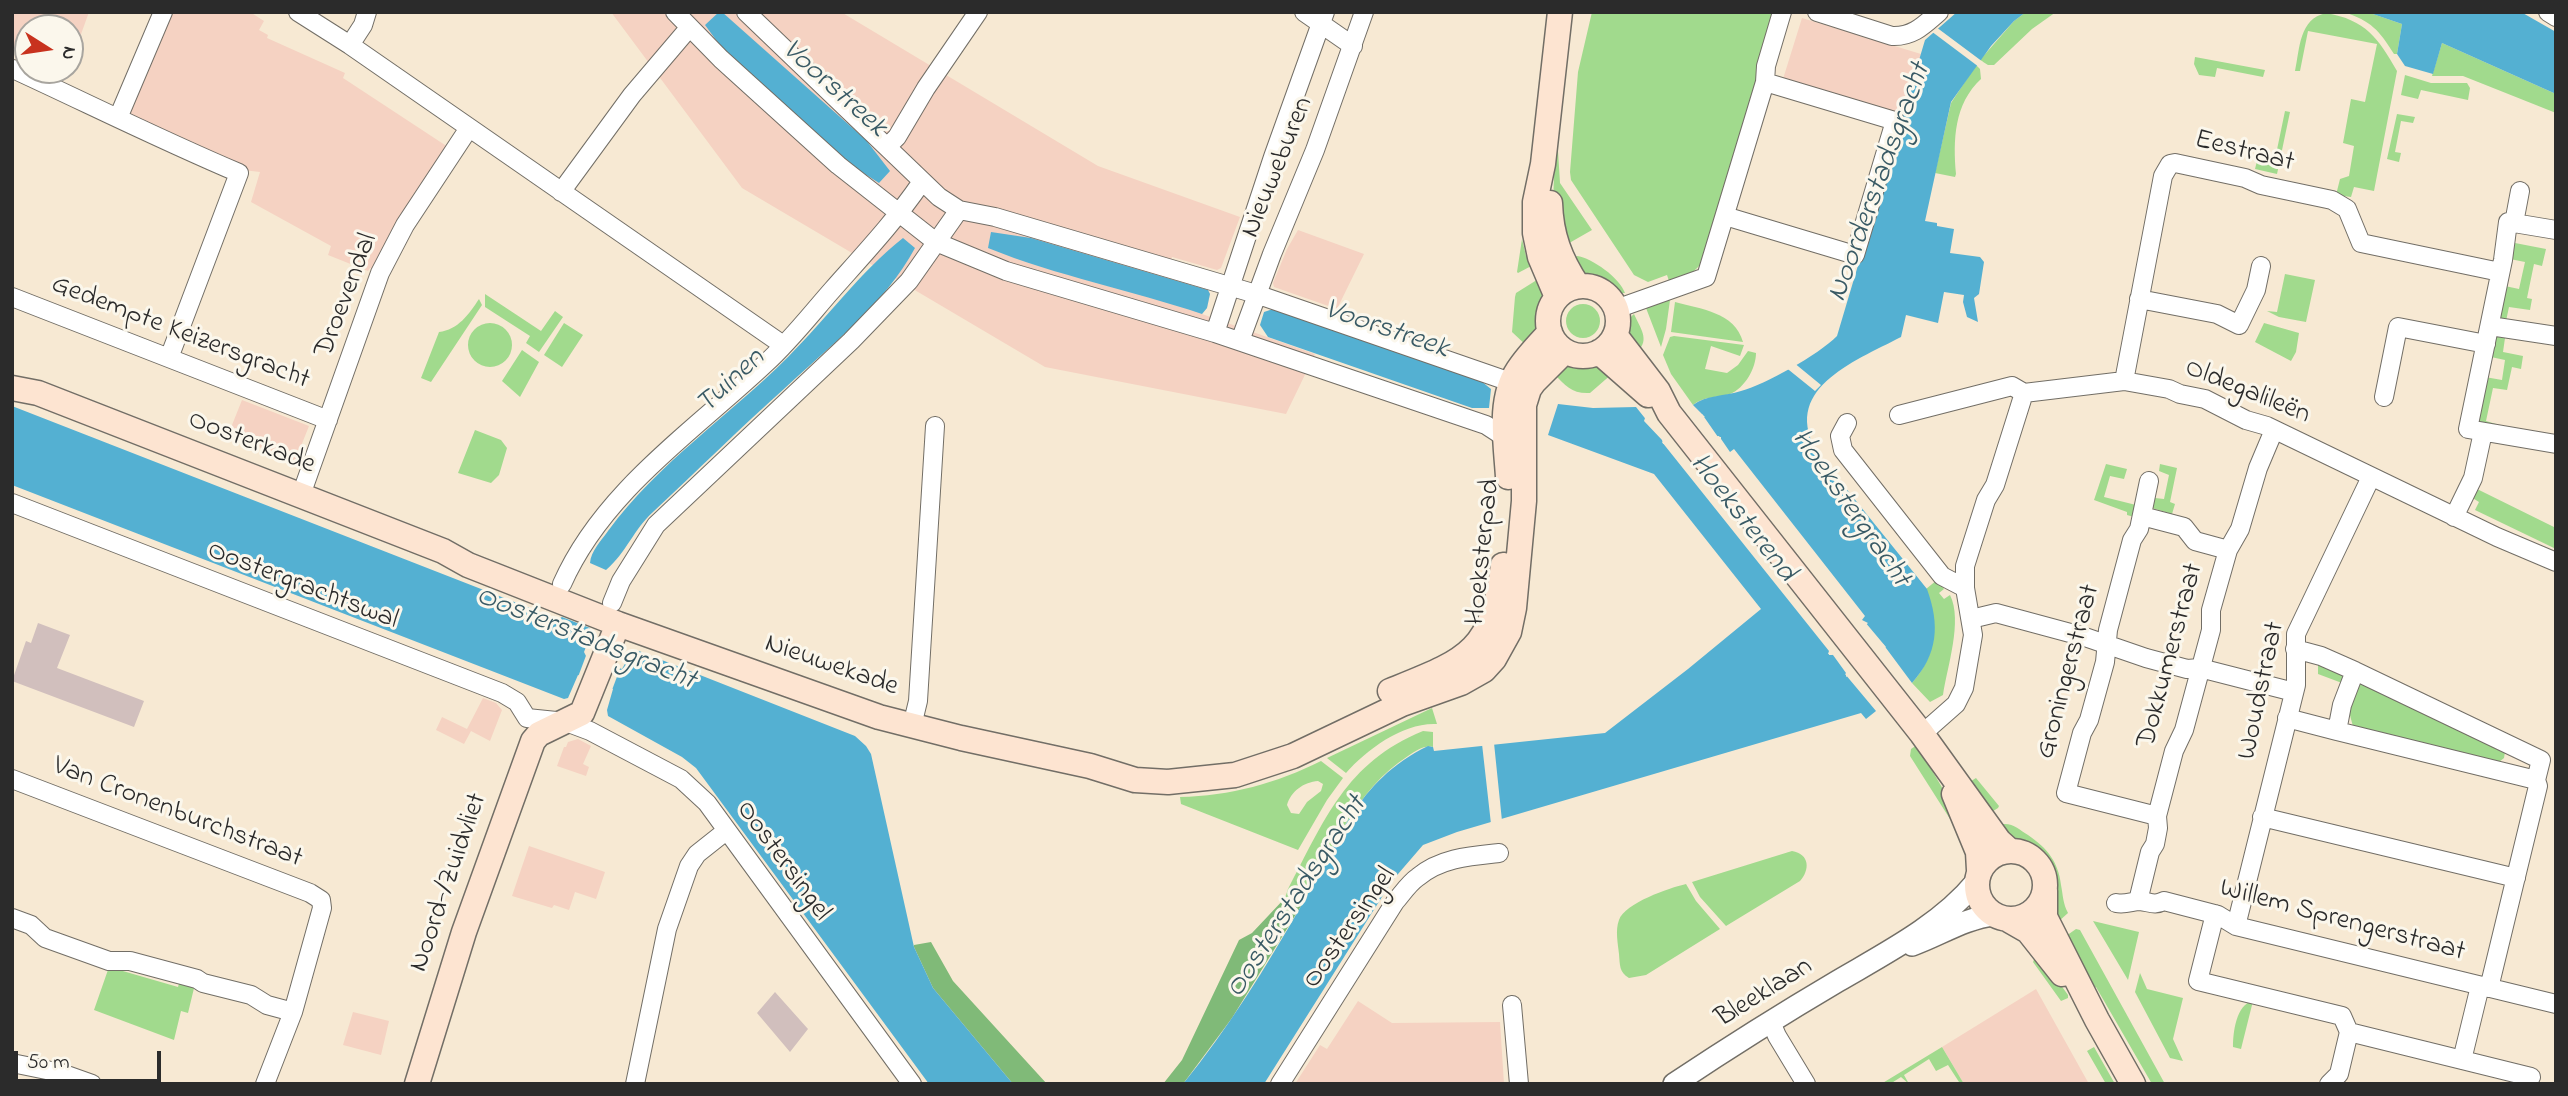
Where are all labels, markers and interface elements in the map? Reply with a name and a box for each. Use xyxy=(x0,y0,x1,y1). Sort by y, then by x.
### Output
north arrow xyxy=(14,14,84,84)
water label: Voorstreek xyxy=(773,33,893,147)
text: N xyxy=(54,44,83,62)
water label: Noorderstadsgracht xyxy=(1821,59,1941,307)
street label: Nieuweburen xyxy=(1236,93,1322,243)
street label: Eestraat xyxy=(2191,124,2297,182)
street label: Droevendal xyxy=(309,229,387,363)
street label: Gedempte Keizersgracht xyxy=(46,269,314,399)
water label: Voorstreek xyxy=(1319,293,1453,369)
water label: Tuinen xyxy=(690,342,774,424)
street label: Oldegalileën xyxy=(2179,353,2315,433)
street label: Oosterkade xyxy=(183,404,319,484)
water label: Hoekstergracht xyxy=(1781,423,1917,595)
water label: Hoeksterend xyxy=(1680,448,1802,590)
street label: Hoeksterpad xyxy=(1461,477,1509,627)
street label: Oostergrachtswal xyxy=(202,535,402,639)
street label: Dokkumerstraat xyxy=(2131,560,2213,752)
water label: Oosterstadsgracht xyxy=(470,580,700,700)
street label: Groningerstraat xyxy=(2031,581,2109,763)
street label: Woudstraat xyxy=(2232,619,2294,763)
street label: Nieuwekade xyxy=(760,628,902,706)
street label: Van Cronenburchstraat xyxy=(47,751,307,877)
street label: Noord-/Zuidvliet xyxy=(404,789,496,977)
water label: Oosterstadsgracht xyxy=(1219,790,1377,1006)
street label: Oostersingel xyxy=(727,795,837,929)
street label: Oostersingel xyxy=(1297,862,1405,996)
street label: Willem Sprengerstraat xyxy=(2216,873,2468,971)
street label: Bleeklaan xyxy=(1710,951,1820,1037)
scale bar xyxy=(18,1036,164,1080)
text: 50 m xyxy=(27,1048,70,1078)

